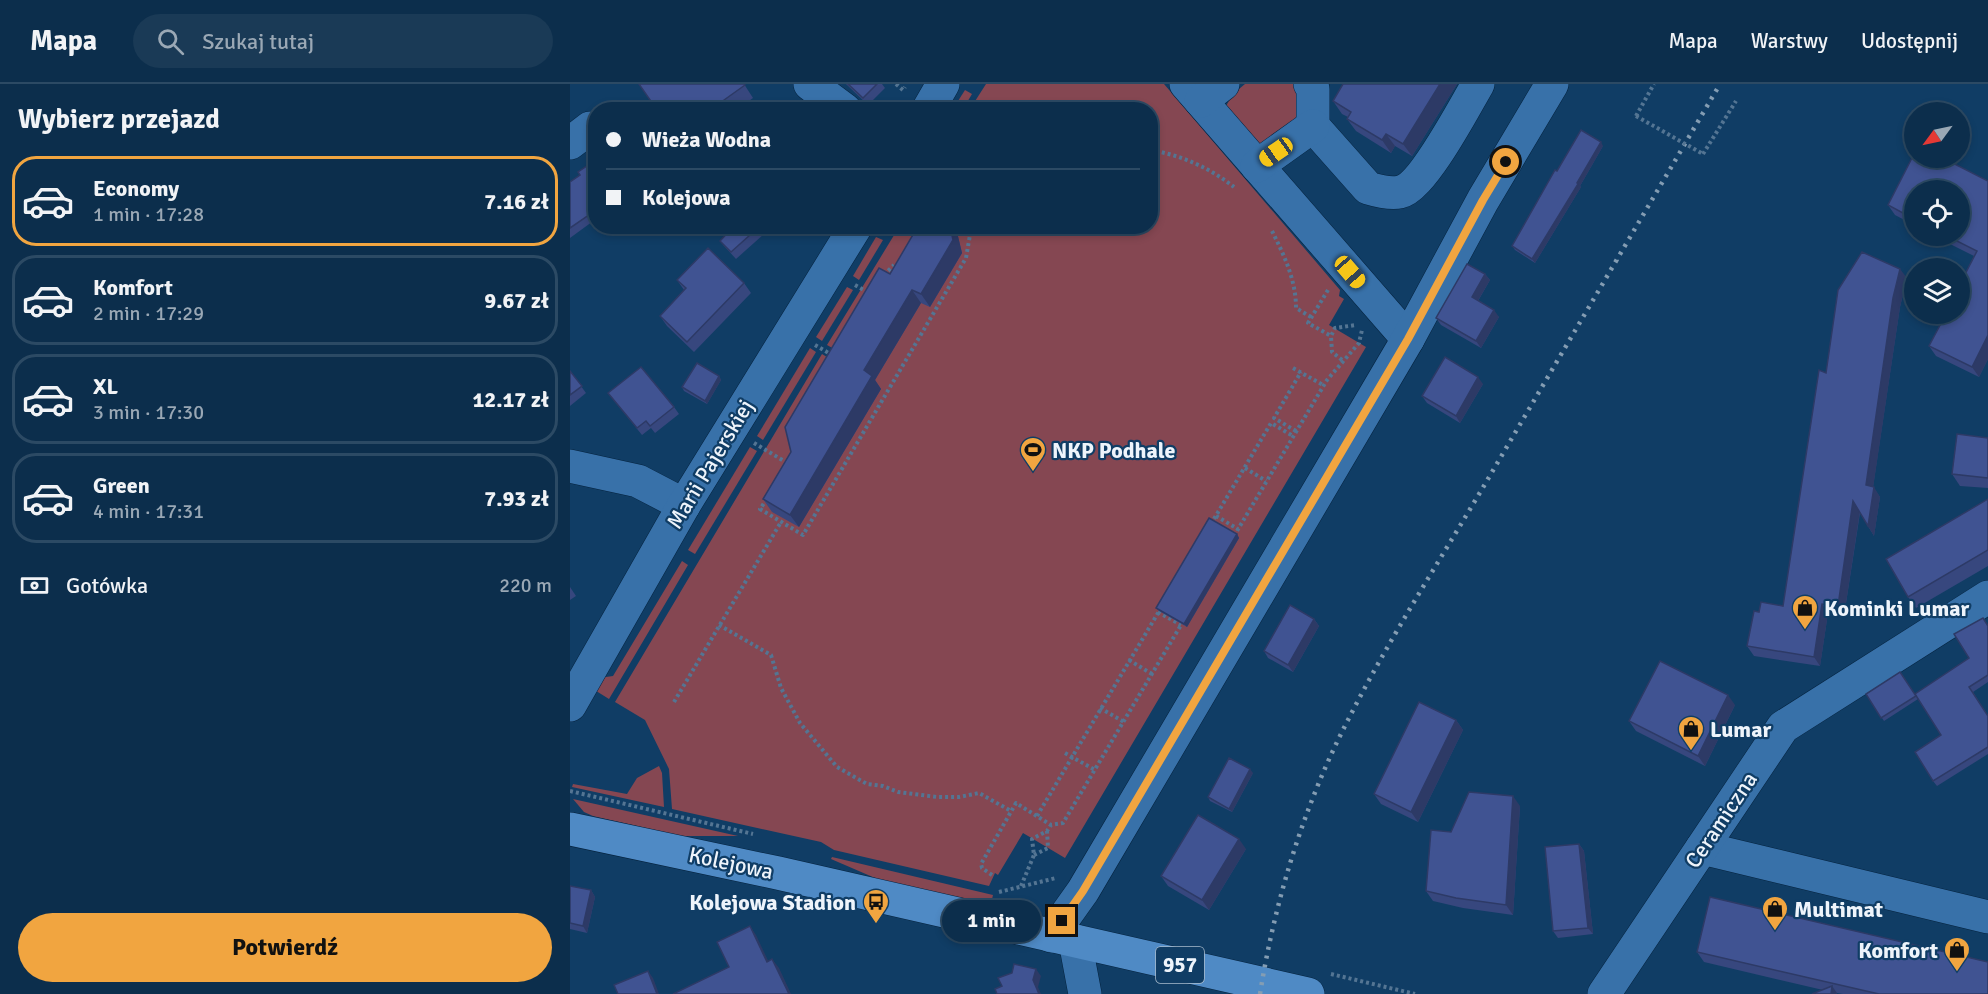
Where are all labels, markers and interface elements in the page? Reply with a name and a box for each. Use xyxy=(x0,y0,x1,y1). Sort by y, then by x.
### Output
search box xyxy=(133,14,553,68)
text: Mapa xyxy=(30,24,97,58)
icon: search xyxy=(154,25,187,58)
text: Szukaj tutaj xyxy=(202,28,314,55)
text: Mapa xyxy=(1668,28,1718,54)
text: Warstwy xyxy=(1751,28,1828,54)
text: Udostępnij xyxy=(1861,28,1958,54)
north arrow xyxy=(1904,102,1970,168)
map controls xyxy=(1904,102,1970,324)
text: Wybierz przejazd xyxy=(18,103,220,136)
text: Wieża Wodna xyxy=(642,126,771,153)
car xyxy=(1256,134,1296,170)
route start xyxy=(1492,148,1519,175)
icon: car xyxy=(21,174,75,228)
text: Economy xyxy=(93,175,179,202)
button: locate xyxy=(1904,180,1970,246)
text: Kolejowa xyxy=(642,184,730,211)
text: 7.16 zł xyxy=(484,188,549,215)
text: 1 min · 17:28 xyxy=(93,202,204,227)
car xyxy=(1331,253,1369,291)
button: layers xyxy=(1904,258,1970,324)
icon: car xyxy=(21,273,75,327)
text: Komfort xyxy=(93,274,173,301)
text: 9.67 zł xyxy=(484,287,549,314)
text: 2 min · 17:29 xyxy=(93,301,204,326)
icon: car xyxy=(21,372,75,426)
text: XL xyxy=(93,373,118,400)
text: 12.17 zł xyxy=(472,386,549,413)
street label: Marii Pajerskiej xyxy=(661,394,759,534)
text: 3 min · 17:30 xyxy=(93,400,204,425)
sports icon: NKP Podhale xyxy=(1018,435,1048,473)
place label: NKP Podhale xyxy=(1052,437,1175,464)
icon: car xyxy=(21,471,75,525)
text: Green xyxy=(93,472,150,499)
text: 7.93 zł xyxy=(484,485,549,512)
text: 4 min · 17:31 xyxy=(93,499,204,524)
icon: cash xyxy=(18,569,51,602)
text: Gotówka xyxy=(66,572,148,599)
text: 220 m xyxy=(499,573,552,598)
shop icon: Kominki Lumar xyxy=(1790,593,1820,631)
place label: Kominki Lumar xyxy=(1824,595,1969,622)
shop icon: Lumar xyxy=(1676,714,1706,752)
place label: Lumar xyxy=(1710,716,1771,743)
street label: Ceramiczna xyxy=(1679,767,1763,873)
street label: Kolejowa xyxy=(686,841,776,885)
bus stop icon: Kolejowa Stadion xyxy=(861,887,891,925)
place label: Kolejowa Stadion xyxy=(689,889,856,916)
shop icon: Multimat xyxy=(1760,894,1790,932)
place label: Multimat xyxy=(1794,896,1883,923)
callout: 1 min xyxy=(942,900,1041,942)
route end xyxy=(1048,907,1075,934)
text: 1 min xyxy=(967,908,1016,933)
button: Potwierdź xyxy=(18,913,552,982)
shop icon: Komfort xyxy=(1942,935,1972,973)
place label: Komfort xyxy=(1858,937,1938,964)
road number: 957 xyxy=(1156,947,1204,983)

